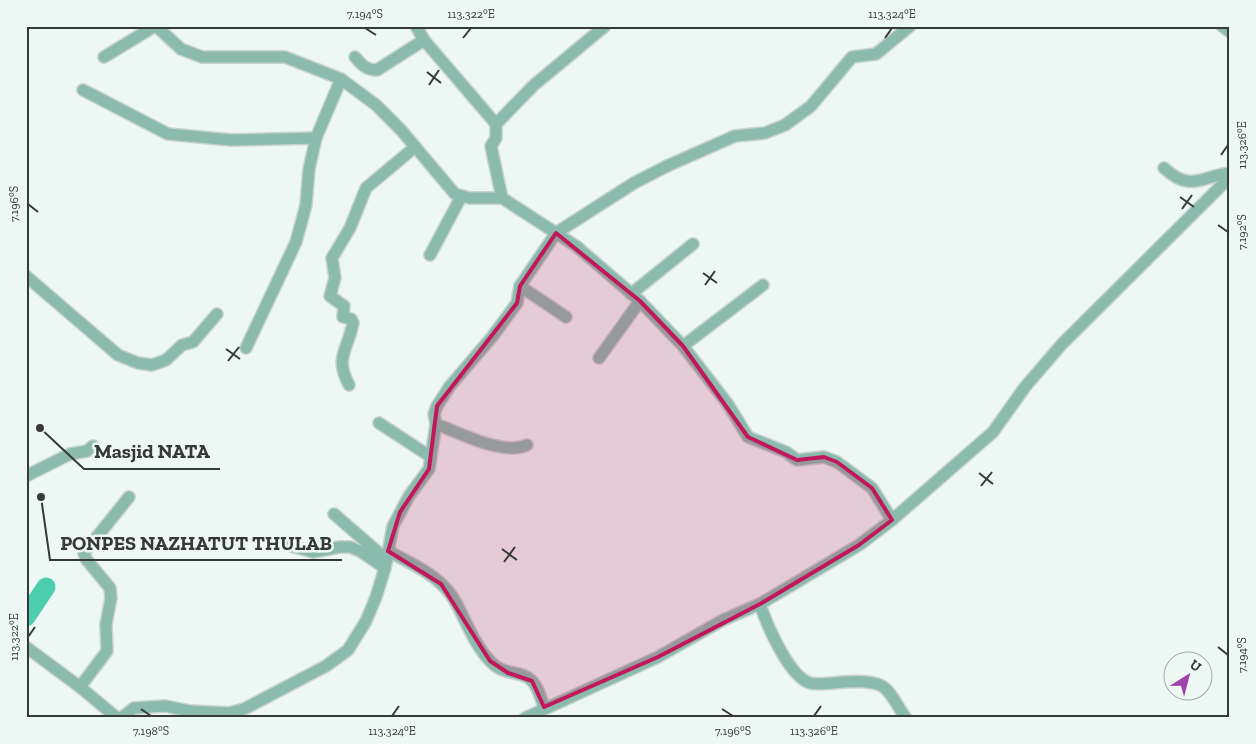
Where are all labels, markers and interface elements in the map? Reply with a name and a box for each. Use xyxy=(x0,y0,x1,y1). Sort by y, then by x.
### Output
text: 7.194°S xyxy=(347,7,383,21)
text: 113.322°E xyxy=(447,7,495,21)
text: 113.324°E xyxy=(868,7,916,21)
text: 113.326°E xyxy=(1235,121,1249,169)
text: 7.196°S xyxy=(7,186,21,222)
text: 7.192°S xyxy=(1235,214,1249,250)
callout: Masjid NATA xyxy=(84,434,220,469)
text: Masjid NATA xyxy=(94,439,210,463)
callout: PONPES NAZHATUT THULAB xyxy=(50,525,342,560)
text: PONPES NAZHATUT THULAB xyxy=(60,531,332,555)
text: 113.322°E xyxy=(7,613,21,661)
text: 7.194°S xyxy=(1235,637,1249,673)
north arrow xyxy=(1164,652,1214,702)
text: U xyxy=(1186,656,1204,676)
text: 7.198°S xyxy=(133,724,169,738)
text: 113.324°E xyxy=(368,724,416,738)
text: 7.196°S xyxy=(715,724,751,738)
text: 113.326°E xyxy=(790,724,838,738)

